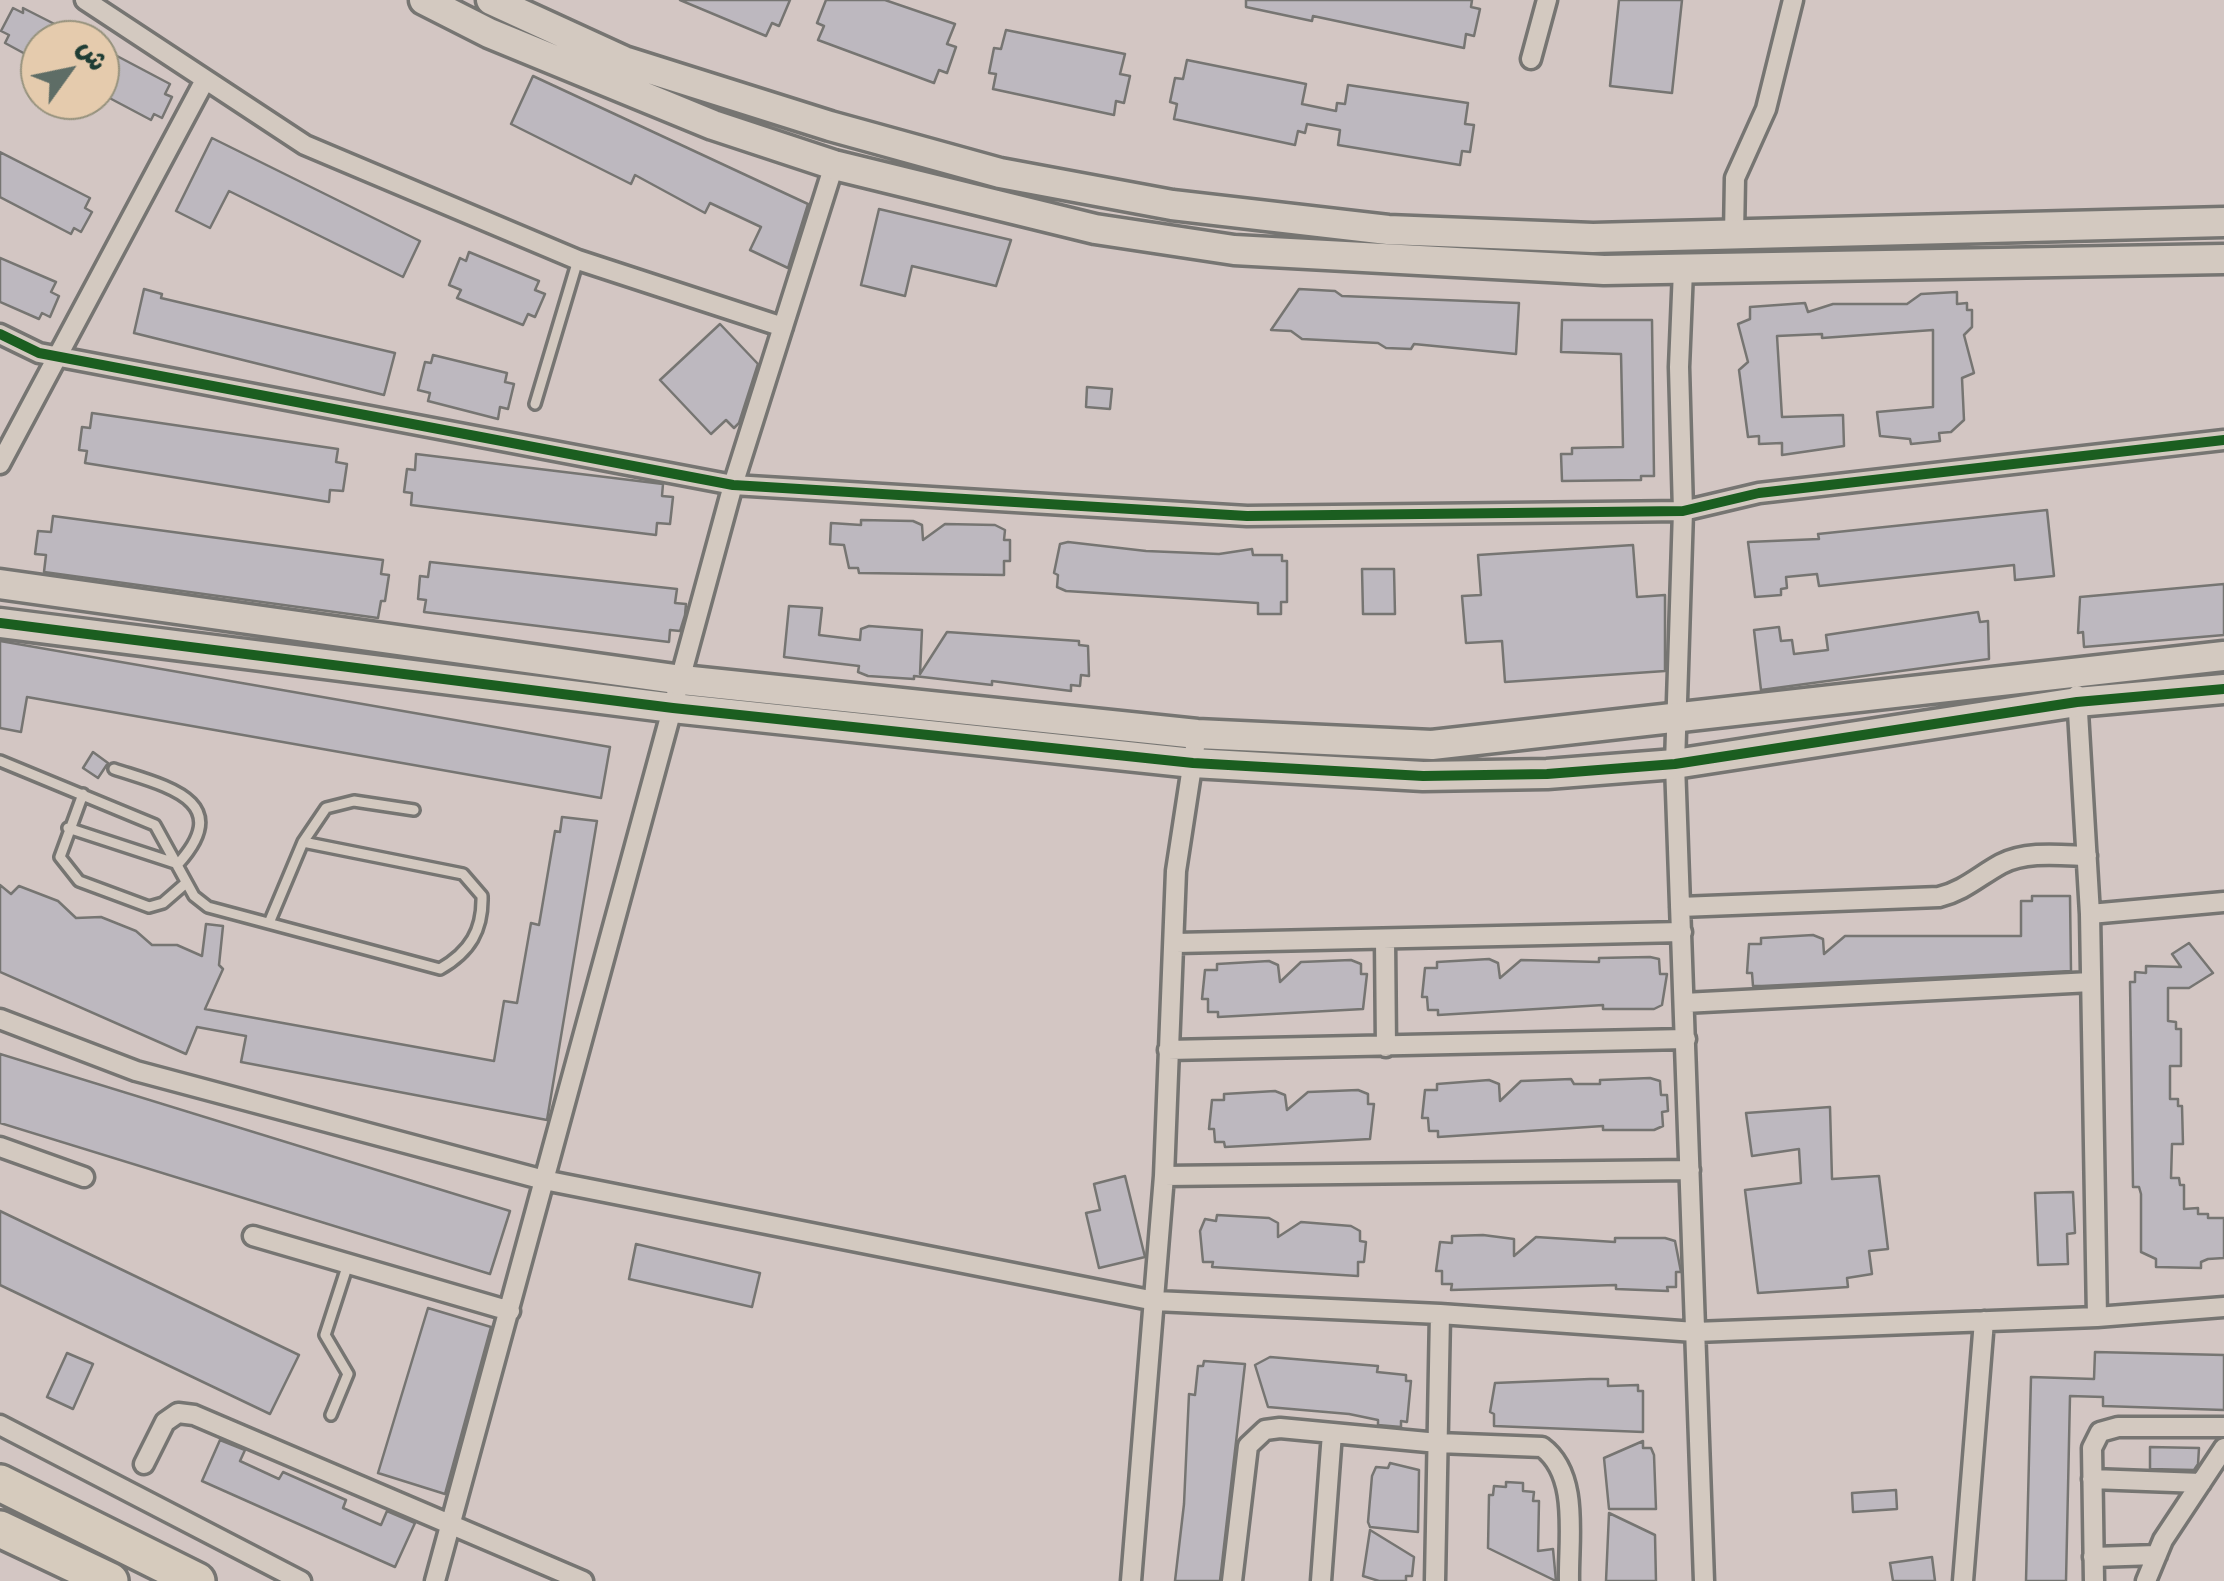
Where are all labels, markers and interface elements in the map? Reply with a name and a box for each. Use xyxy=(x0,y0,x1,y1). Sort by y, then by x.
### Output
north arrow xyxy=(20,20,120,120)
text: ش xyxy=(70,32,117,77)

